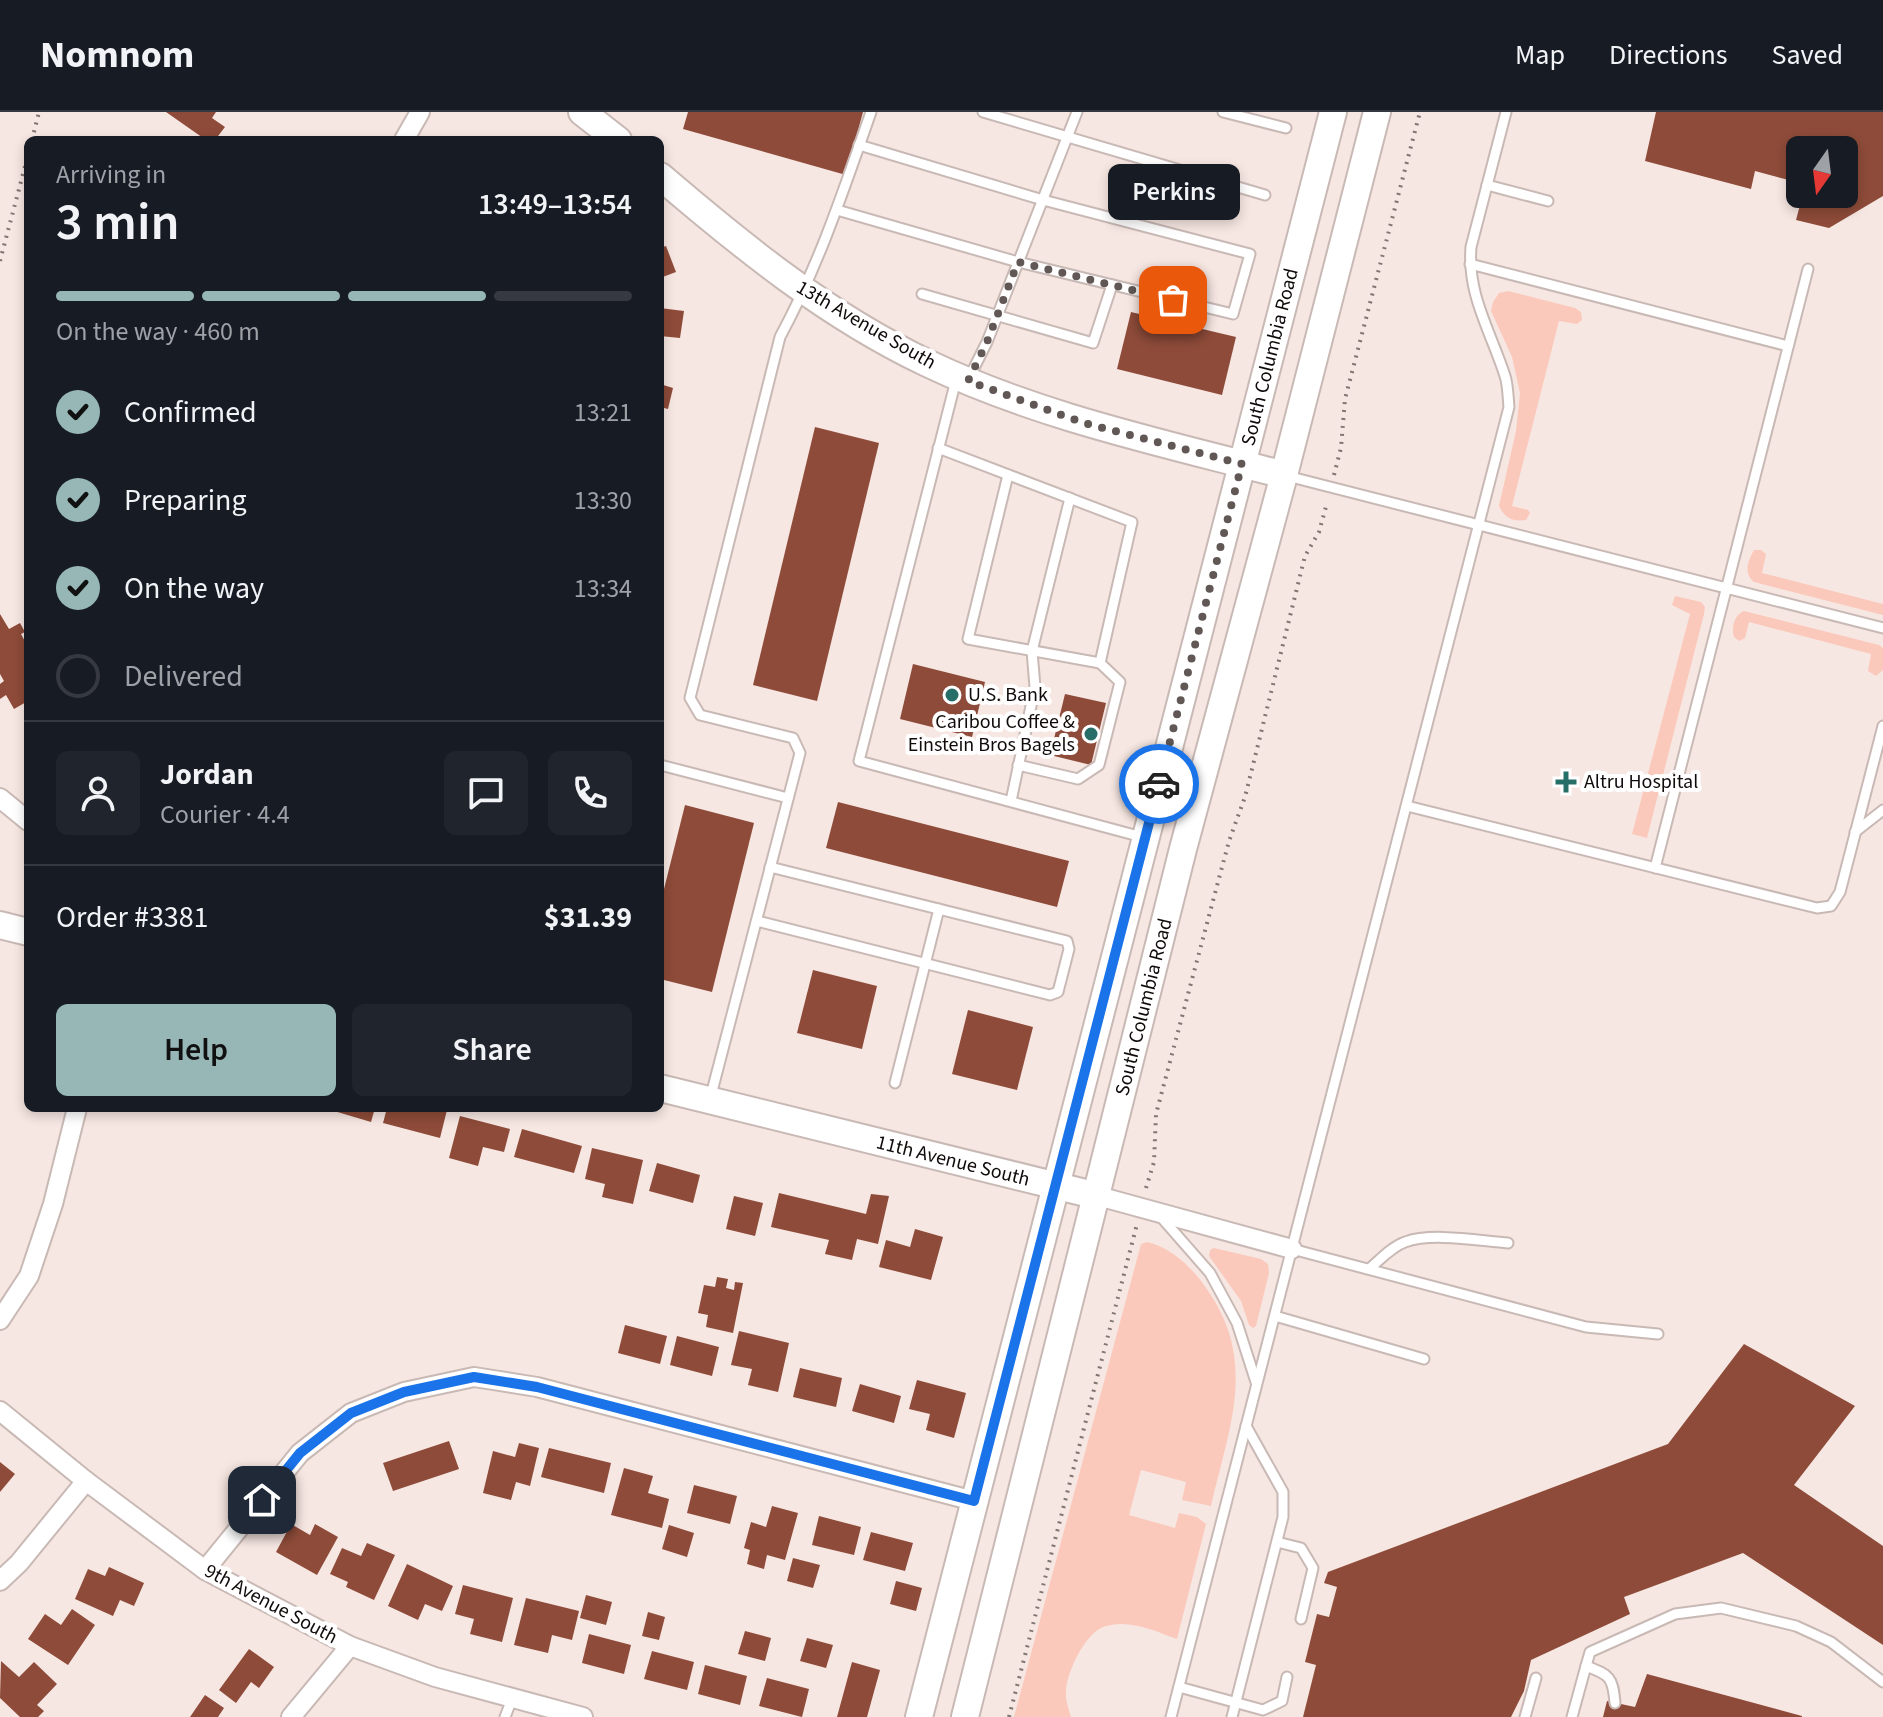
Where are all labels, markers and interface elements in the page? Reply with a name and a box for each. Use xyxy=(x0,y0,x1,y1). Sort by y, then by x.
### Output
text: Nomnom xyxy=(40,28,194,82)
text: Map xyxy=(1515,35,1565,75)
text: Directions xyxy=(1609,35,1728,75)
text: Saved xyxy=(1772,35,1843,75)
north arrow xyxy=(1786,136,1858,208)
map controls xyxy=(1786,136,1858,208)
text: Arriving in xyxy=(56,156,166,193)
callout: Perkins xyxy=(1107,164,1239,220)
text: Perkins xyxy=(1132,173,1216,210)
text: 13:49–13:54 xyxy=(478,183,632,226)
text: 3 min xyxy=(56,186,180,260)
street label: South Columbia Road xyxy=(1234,265,1306,449)
pin xyxy=(1139,266,1207,334)
street label: 13th Avenue South xyxy=(791,274,941,376)
icon: bag xyxy=(1151,278,1195,322)
text: On the way · 460 m xyxy=(56,313,260,350)
icon: check xyxy=(56,390,100,434)
text: Confirmed xyxy=(124,391,257,434)
text: 13:21 xyxy=(574,394,632,431)
icon: check xyxy=(56,478,100,522)
text: Preparing xyxy=(124,479,247,522)
text: 13:30 xyxy=(574,482,632,519)
icon: check xyxy=(56,566,100,610)
text: On the way xyxy=(124,567,264,610)
text: 13:34 xyxy=(574,570,632,607)
text: Delivered xyxy=(124,655,243,698)
place label: U.S. Bank xyxy=(968,681,1048,709)
marker: U.S. Bank xyxy=(943,686,961,704)
place label: Caribou Coffee & Einstein Bros Bagels xyxy=(908,708,1075,759)
marker: Caribou Coffee & Einstein Bros Bagels xyxy=(1082,725,1100,743)
courier xyxy=(1119,744,1199,824)
button: person xyxy=(56,751,140,835)
button: chat xyxy=(444,751,528,835)
button: phone xyxy=(548,751,632,835)
text: Jordan xyxy=(160,753,254,796)
icon: car xyxy=(1137,762,1181,806)
place label: Altru Hospital xyxy=(1584,768,1698,796)
marker: Altru Hospital xyxy=(1555,771,1577,793)
text: Courier · 4.4 xyxy=(160,796,290,833)
text: Order #3381 xyxy=(56,896,209,939)
text: $31.39 xyxy=(544,896,632,939)
street label: South Columbia Road xyxy=(1108,915,1180,1099)
button: Help xyxy=(56,1004,336,1096)
button: Share xyxy=(352,1004,632,1096)
street label: 11th Avenue South xyxy=(873,1128,1033,1194)
pin xyxy=(228,1466,296,1534)
icon: home xyxy=(240,1478,284,1522)
street label: 9th Avenue South xyxy=(199,1557,343,1651)

